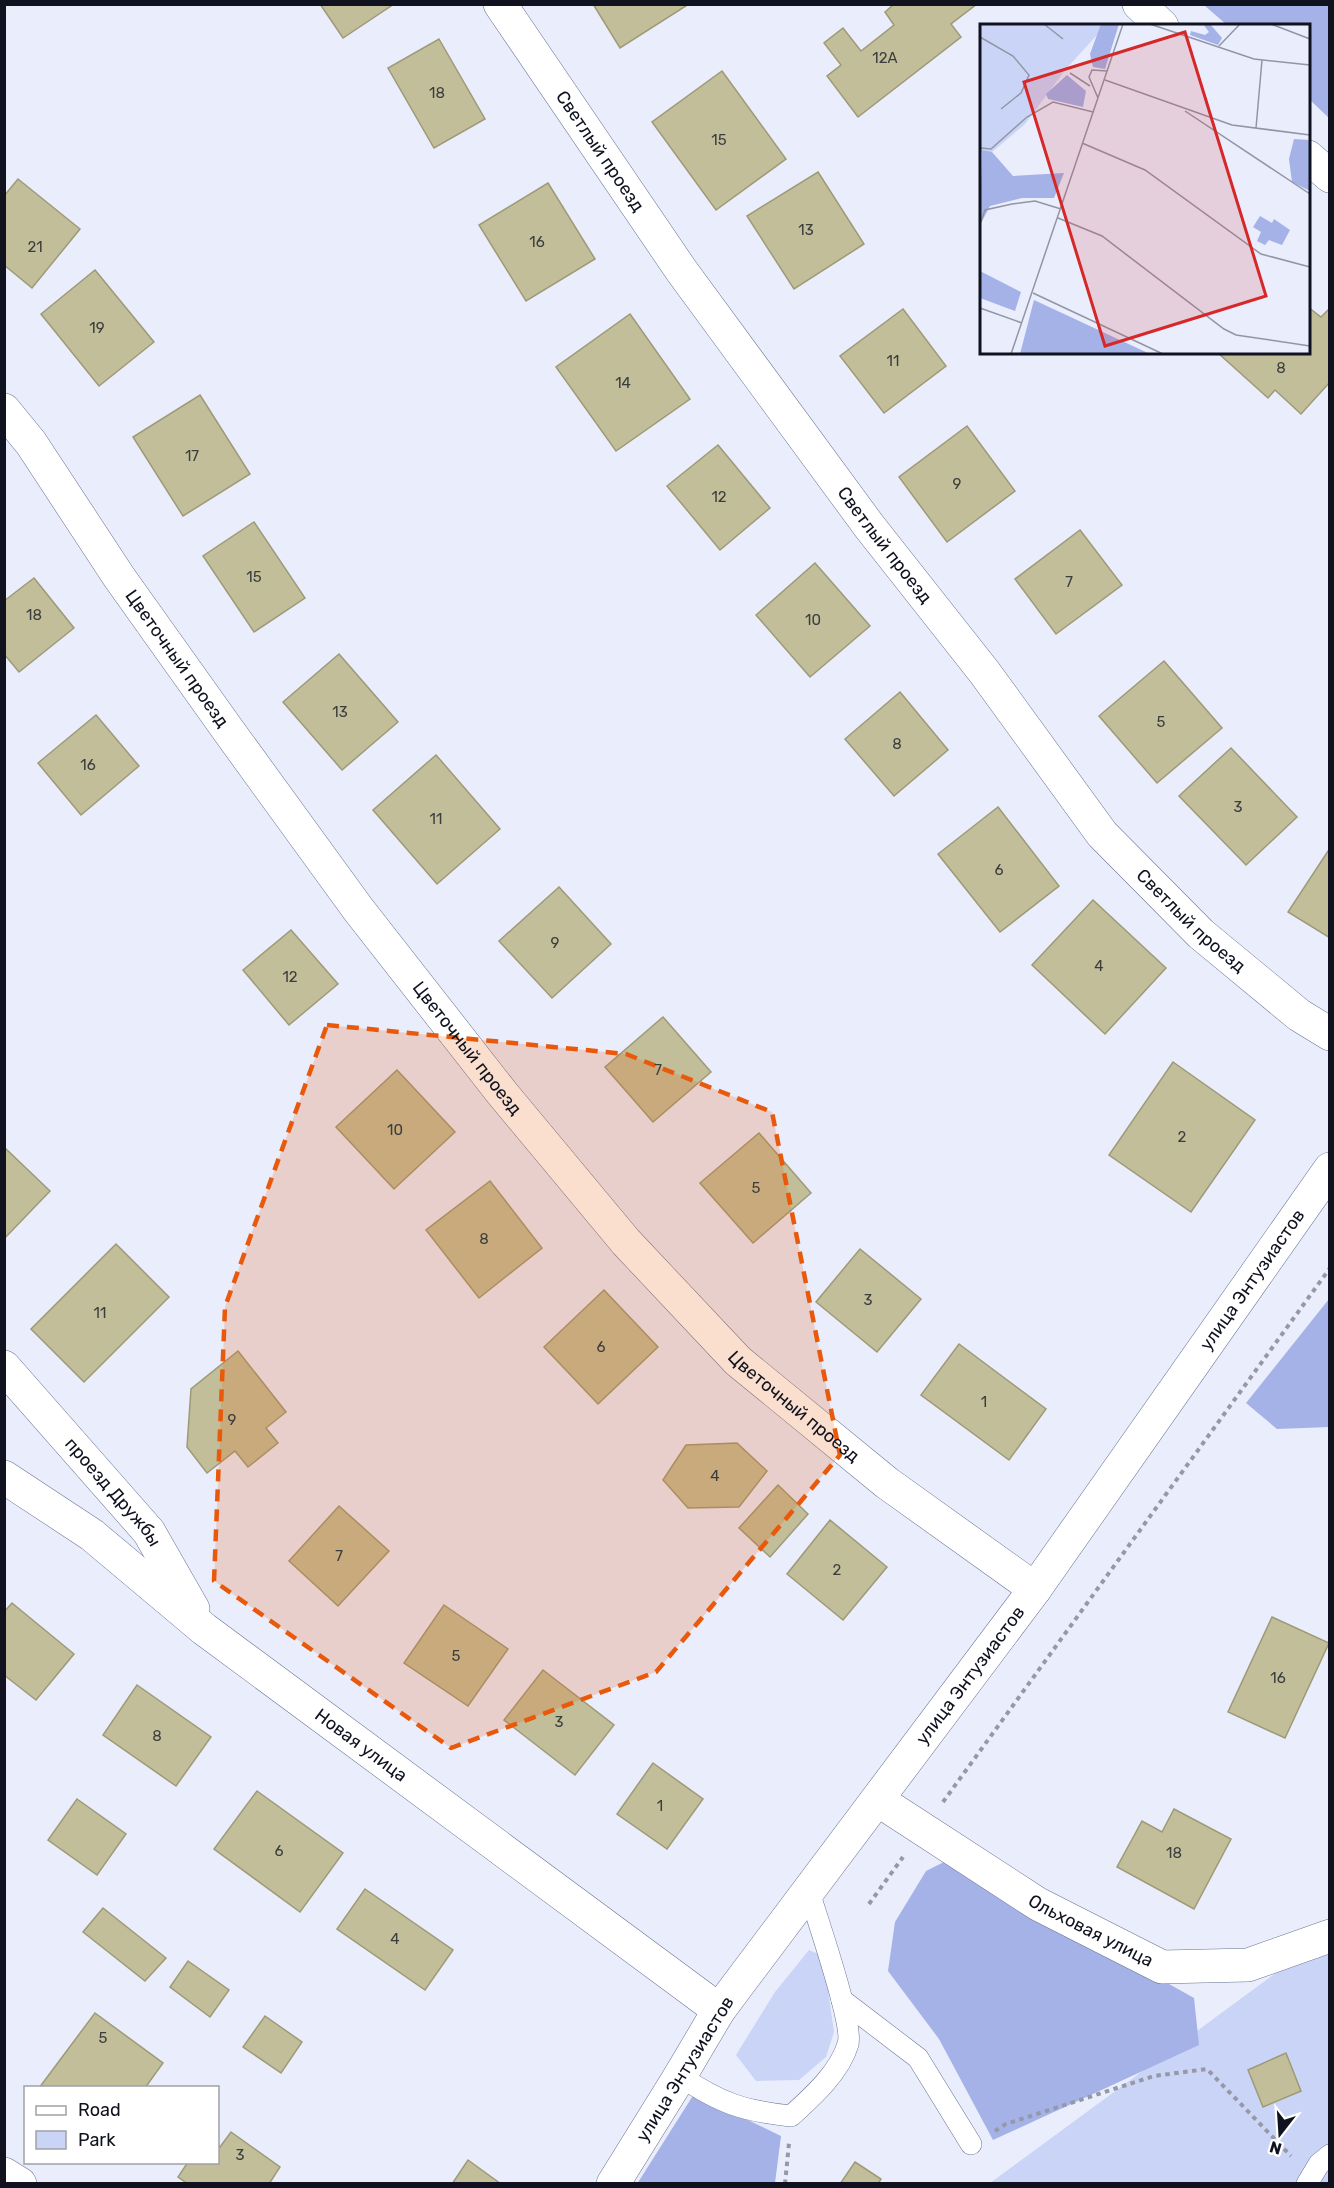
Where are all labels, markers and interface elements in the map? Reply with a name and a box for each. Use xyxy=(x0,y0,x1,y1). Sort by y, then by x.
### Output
inset map xyxy=(980,24,1310,354)
house number: 12А xyxy=(872,49,898,67)
house number: 18 xyxy=(429,84,445,102)
street label: Светлый проезд xyxy=(551,86,649,216)
house number: 15 xyxy=(711,131,727,149)
house number: 13 xyxy=(798,221,814,239)
house number: 16 xyxy=(529,233,545,251)
house number: 21 xyxy=(27,238,43,256)
house number: 19 xyxy=(89,319,105,337)
house number: 11 xyxy=(887,352,899,370)
house number: 8 xyxy=(1276,359,1286,377)
house number: 14 xyxy=(615,374,631,392)
house number: 17 xyxy=(185,447,199,465)
house number: 9 xyxy=(953,475,962,493)
street label: Светлый проезд xyxy=(833,482,937,608)
house number: 12 xyxy=(711,488,727,506)
house number: 15 xyxy=(246,568,262,586)
house number: 7 xyxy=(1065,573,1073,591)
street label: Цветочный проезд xyxy=(121,585,234,732)
house number: 18 xyxy=(26,606,42,624)
house number: 10 xyxy=(805,611,821,629)
house number: 13 xyxy=(332,703,348,721)
house number: 5 xyxy=(1157,713,1166,731)
house number: 8 xyxy=(892,735,902,753)
house number: 16 xyxy=(80,756,96,774)
house number: 3 xyxy=(1233,798,1243,816)
house number: 11 xyxy=(430,810,442,828)
house number: 6 xyxy=(994,861,1004,879)
street label: Светлый проезд xyxy=(1132,864,1250,977)
house number: 9 xyxy=(551,934,560,952)
house number: 4 xyxy=(1094,957,1104,975)
house number: 12 xyxy=(282,968,298,986)
street label: Цветочный проезд xyxy=(408,977,527,1120)
house number: 7 xyxy=(654,1061,662,1079)
house number: 10 xyxy=(387,1121,403,1139)
house number: 2 xyxy=(1178,1128,1187,1146)
house number: 5 xyxy=(752,1179,761,1197)
street label: улица Энтузиастов xyxy=(1195,1205,1309,1355)
house number: 8 xyxy=(479,1230,489,1248)
house number: 3 xyxy=(863,1291,873,1309)
house number: 11 xyxy=(94,1304,106,1322)
house number: 6 xyxy=(596,1338,606,1356)
street label: Цветочный проезд xyxy=(723,1346,864,1467)
house number: 1 xyxy=(981,1393,987,1411)
house number: 9 xyxy=(228,1411,237,1429)
street label: проезд Дружбы xyxy=(60,1433,166,1550)
house number: 4 xyxy=(710,1467,720,1485)
house number: 7 xyxy=(335,1547,343,1565)
house number: 2 xyxy=(833,1561,842,1579)
street label: улица Энтузиастов xyxy=(911,1602,1029,1749)
house number: 5 xyxy=(452,1647,461,1665)
house number: 16 xyxy=(1270,1669,1286,1687)
street label: Новая улица xyxy=(311,1704,412,1787)
house number: 3 xyxy=(554,1713,564,1731)
house number: 8 xyxy=(152,1727,162,1745)
house number: 1 xyxy=(657,1797,663,1815)
house number: 6 xyxy=(274,1842,284,1860)
house number: 18 xyxy=(1166,1844,1182,1862)
street label: Ольховая улица xyxy=(1024,1890,1157,1972)
house number: 4 xyxy=(390,1930,400,1948)
street label: улица Энтузиастов xyxy=(631,1992,739,2146)
house number: 5 xyxy=(99,2029,108,2047)
legend xyxy=(24,2086,219,2164)
text: Road xyxy=(78,2099,121,2121)
north arrow xyxy=(1250,2104,1310,2164)
text: Park xyxy=(78,2129,116,2151)
text: N xyxy=(1267,2137,1284,2159)
house number: 3 xyxy=(235,2146,245,2164)

